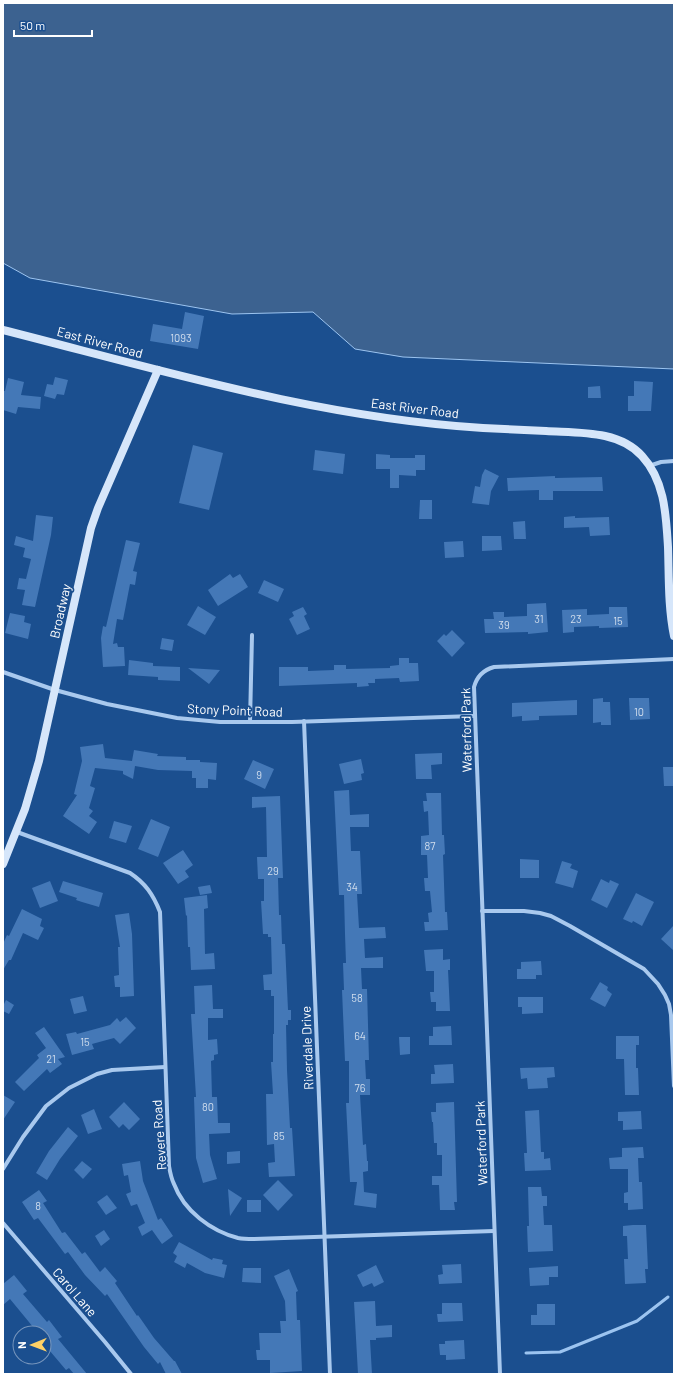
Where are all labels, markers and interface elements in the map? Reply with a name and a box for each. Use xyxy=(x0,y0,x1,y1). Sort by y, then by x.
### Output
scale bar xyxy=(14,12,92,38)
text: 50 m xyxy=(20,18,45,32)
street label: East River Road xyxy=(55,323,145,361)
house number: 1093 xyxy=(170,331,192,344)
street label: East River Road xyxy=(370,395,460,421)
street label: Broadway xyxy=(46,582,74,640)
house number: 31 xyxy=(534,612,544,625)
house number: 23 xyxy=(570,612,582,625)
house number: 15 xyxy=(613,614,623,627)
house number: 39 xyxy=(498,618,510,631)
street label: Waterford Park xyxy=(457,687,475,773)
street label: Stony Point Road xyxy=(187,700,283,720)
house number: 10 xyxy=(634,705,644,718)
house number: 9 xyxy=(256,768,262,781)
house number: 87 xyxy=(425,839,435,852)
house number: 29 xyxy=(267,864,279,877)
house number: 34 xyxy=(346,880,358,893)
house number: 58 xyxy=(351,991,363,1004)
street label: Riverdale Drive xyxy=(298,1006,316,1090)
house number: 64 xyxy=(354,1029,366,1042)
house number: 15 xyxy=(80,1035,90,1048)
house number: 21 xyxy=(46,1052,56,1065)
house number: 76 xyxy=(355,1081,366,1094)
street label: Revere Road xyxy=(149,1099,169,1171)
house number: 80 xyxy=(202,1100,214,1113)
street label: Waterford Park xyxy=(472,1100,490,1186)
house number: 85 xyxy=(273,1129,285,1142)
house number: 8 xyxy=(35,1199,41,1212)
street label: Carol Lane xyxy=(49,1264,101,1320)
north arrow xyxy=(12,1325,52,1365)
text: N xyxy=(15,1341,28,1349)

